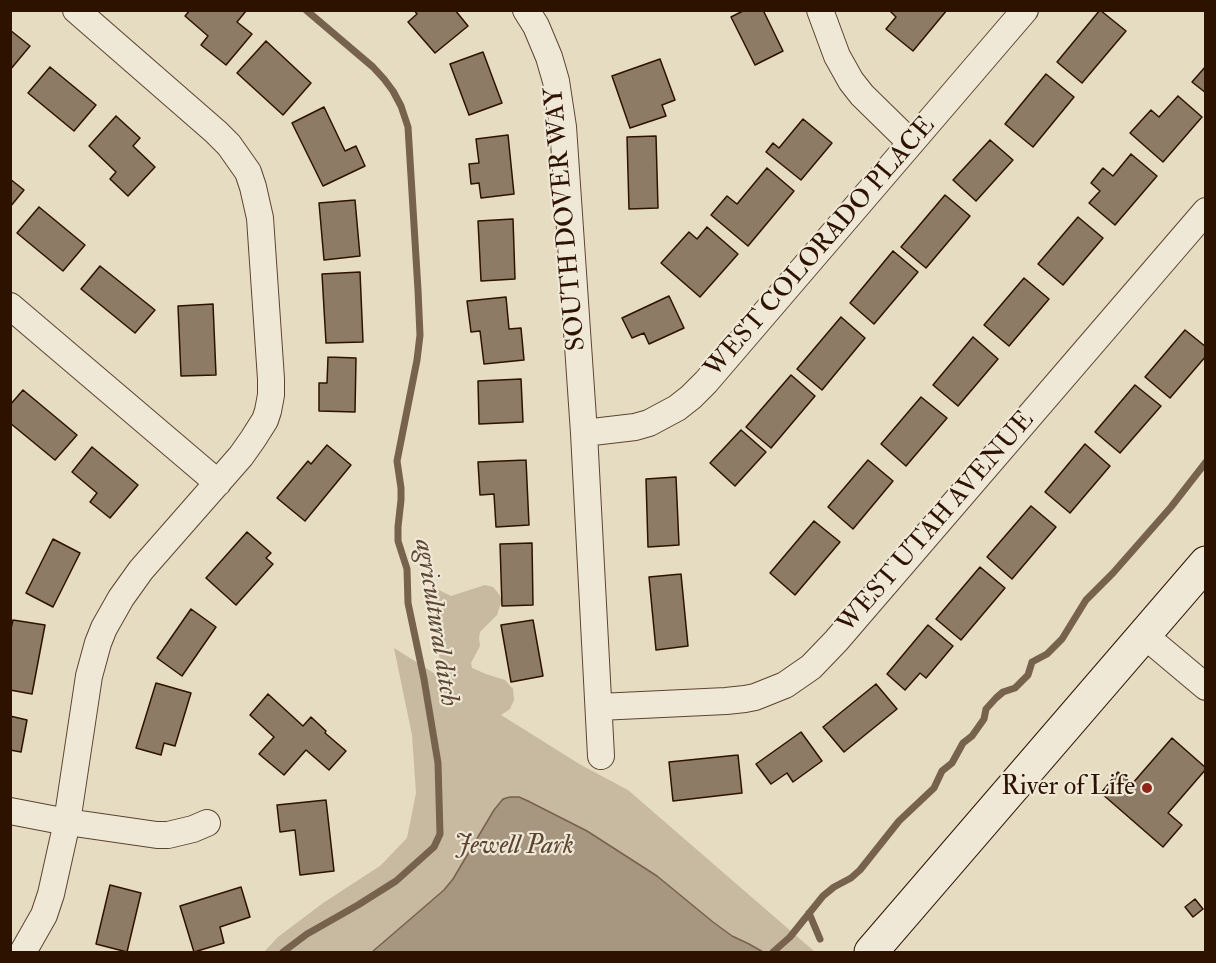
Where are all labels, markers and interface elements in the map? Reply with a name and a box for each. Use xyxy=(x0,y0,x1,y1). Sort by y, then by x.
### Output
street label: SOUTH DOVER WAY xyxy=(540,86,594,352)
street label: WEST COLORADO PLACE xyxy=(699,111,943,385)
street label: WEST UTAH AVENUE xyxy=(832,406,1042,640)
water label: agricultural ditch xyxy=(406,537,464,709)
place label: River of Life xyxy=(1001,772,1135,804)
marker: River of Life xyxy=(1140,781,1154,795)
park label: Jewell Park xyxy=(454,831,574,863)

